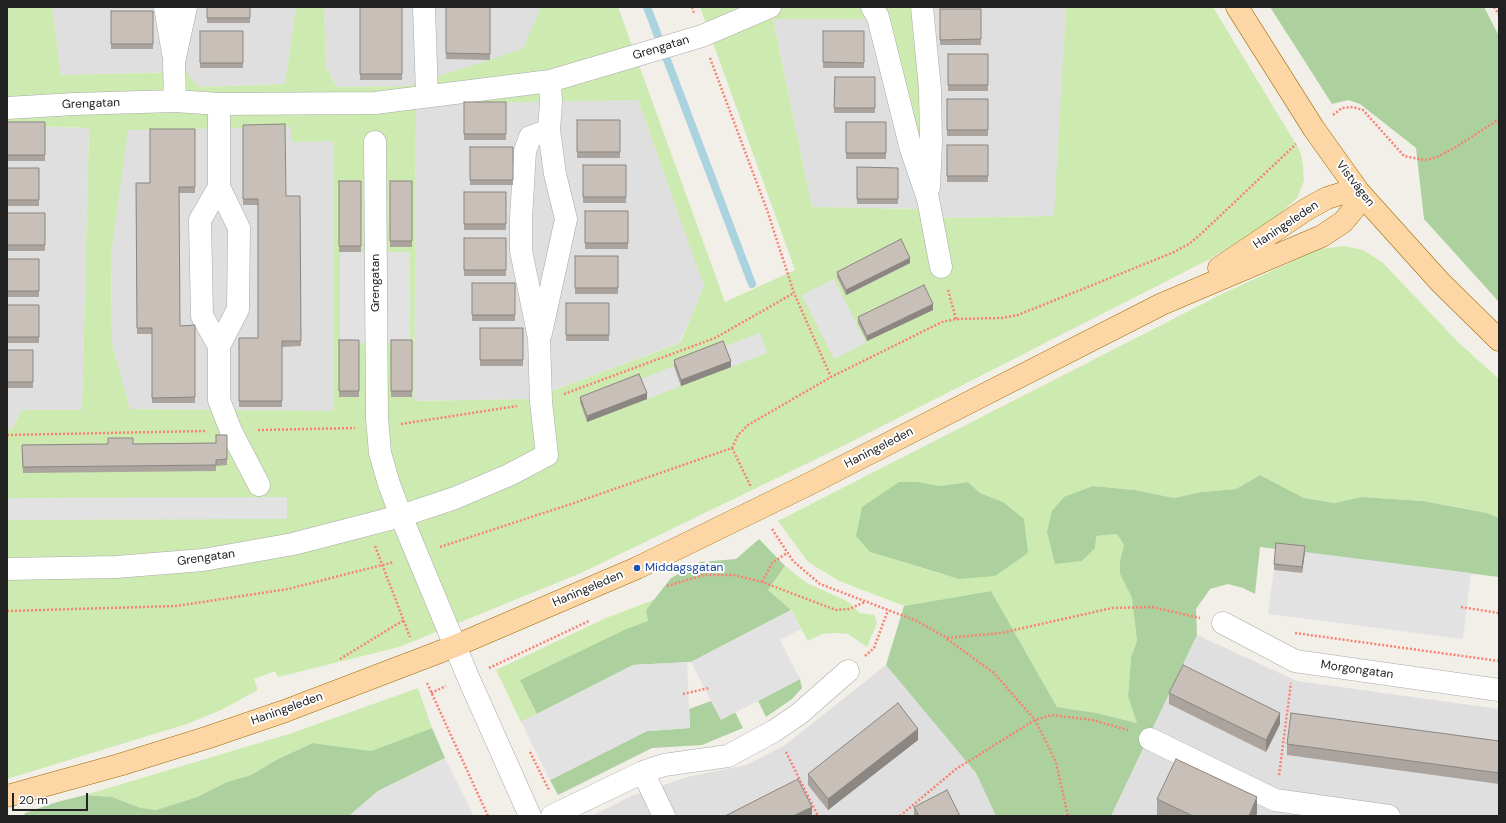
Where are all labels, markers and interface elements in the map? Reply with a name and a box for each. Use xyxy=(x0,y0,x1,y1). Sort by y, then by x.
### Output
street label: Grengatan xyxy=(631,33,691,63)
street label: Grengatan xyxy=(62,96,120,112)
street label: Vistvägen xyxy=(1333,158,1377,210)
street label: Haningeleden xyxy=(1251,198,1321,252)
street label: Grengatan xyxy=(369,254,383,312)
street label: Haningeleden xyxy=(842,424,916,472)
street label: Grengatan xyxy=(176,547,236,569)
place label: Middagsgatan xyxy=(645,561,723,575)
marker: Middagsgatan xyxy=(632,563,642,573)
street label: Haningeleden xyxy=(551,568,625,610)
street label: Morgongatan xyxy=(1320,658,1394,682)
street label: Haningeleden xyxy=(249,689,325,729)
scale bar xyxy=(14,785,90,811)
text: 20 m xyxy=(19,792,48,808)

